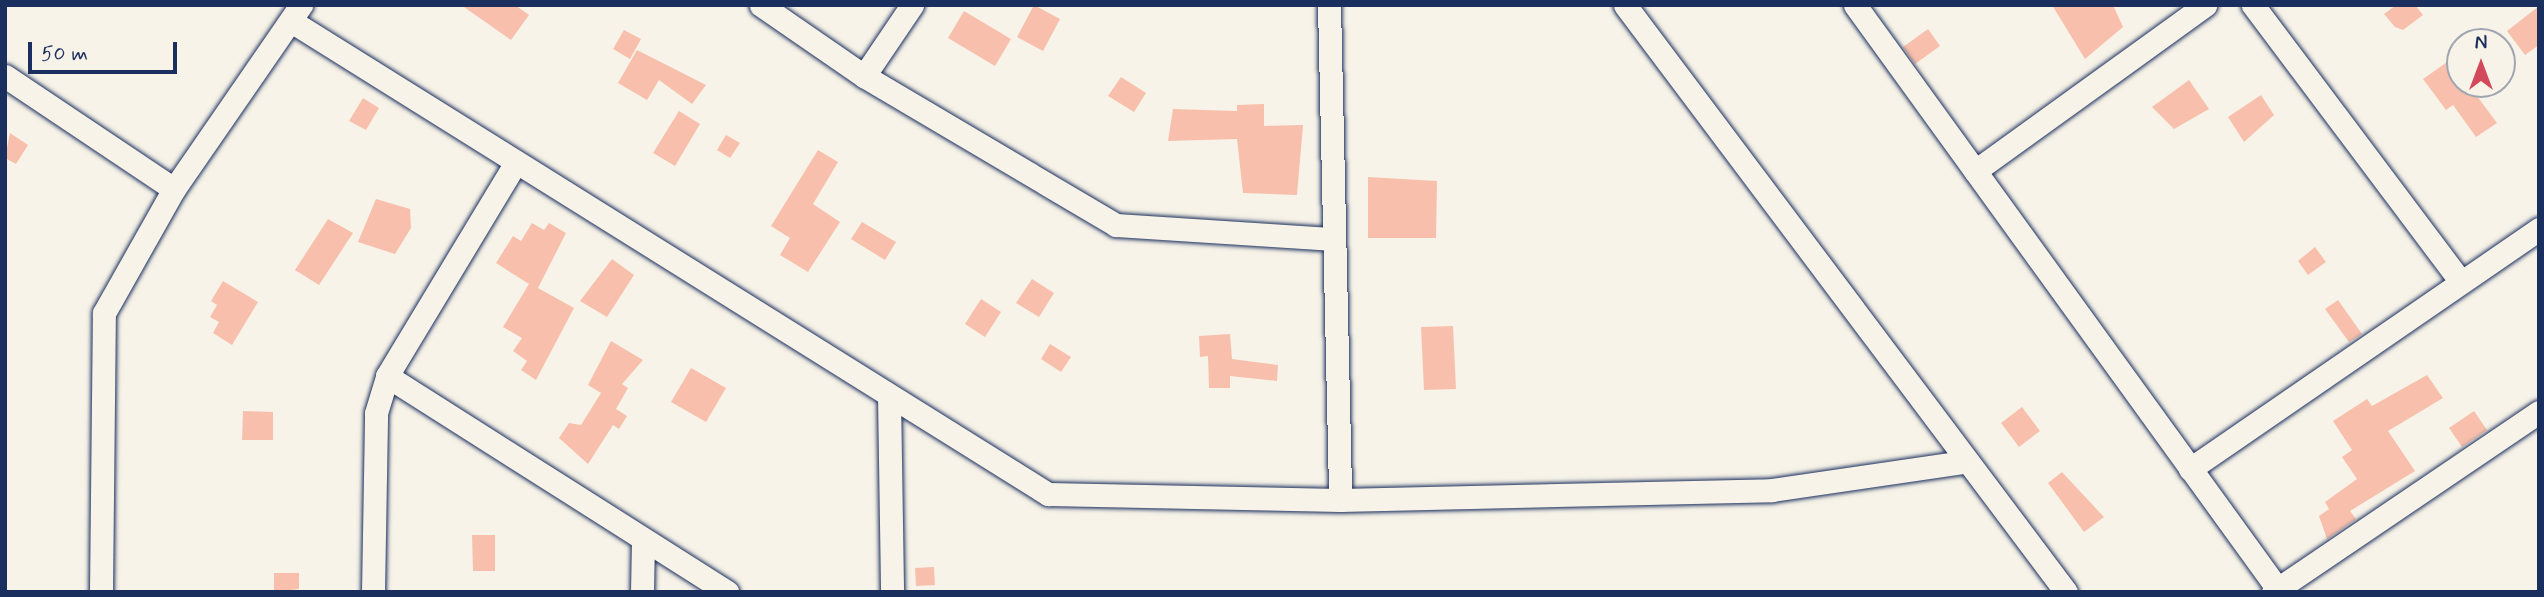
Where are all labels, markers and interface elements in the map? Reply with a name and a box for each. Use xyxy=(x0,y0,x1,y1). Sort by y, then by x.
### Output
scale bar xyxy=(32,28,180,72)
north arrow xyxy=(2446,28,2516,98)
text: N xyxy=(2475,31,2487,56)
text: 50 m xyxy=(41,40,88,68)

